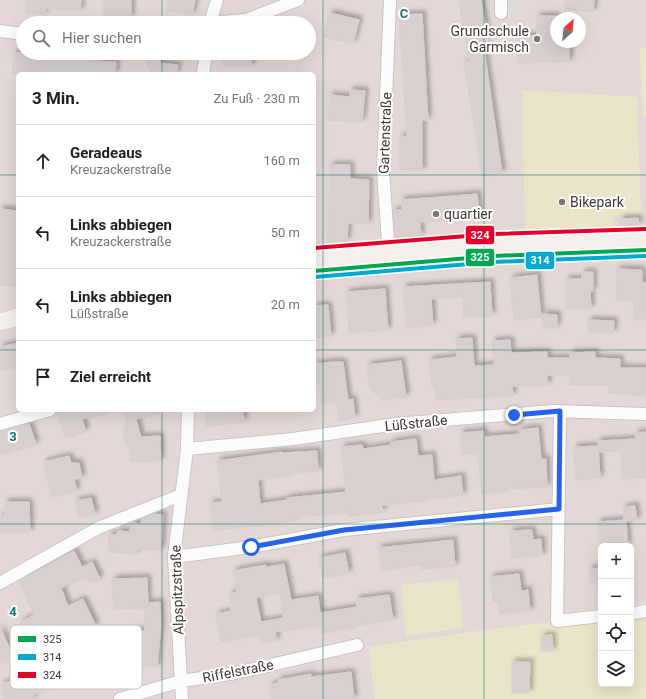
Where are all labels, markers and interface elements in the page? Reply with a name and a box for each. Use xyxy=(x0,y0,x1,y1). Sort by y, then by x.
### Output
text: C xyxy=(400,6,409,21)
north arrow xyxy=(550,12,586,48)
search box xyxy=(16,16,316,60)
place label: Grundschule Garmisch xyxy=(451,23,529,55)
icon: search xyxy=(30,27,52,49)
text: Hier suchen xyxy=(62,29,141,47)
marker: Grundschule Garmisch xyxy=(532,34,542,44)
text: 3 Min. xyxy=(32,88,80,108)
text: Zu Fuß · 230 m xyxy=(214,91,300,106)
street label: Gartenstraße xyxy=(376,92,394,174)
text: Geradeaus xyxy=(70,144,142,162)
icon: ahead xyxy=(32,150,54,172)
text: 160 m xyxy=(263,153,300,168)
text: Kreuzackerstraße xyxy=(70,162,171,177)
place label: Bikepark xyxy=(570,194,625,210)
marker: Bikepark xyxy=(557,197,567,207)
place label: quartier xyxy=(444,206,493,222)
marker: quartier xyxy=(431,209,441,219)
text: Links abbiegen xyxy=(70,216,172,234)
icon: left xyxy=(32,222,54,244)
text: 50 m xyxy=(271,225,300,240)
line badge: 324 xyxy=(465,225,495,245)
text: 324 xyxy=(471,229,490,242)
text: Kreuzackerstraße xyxy=(70,234,171,249)
line badge: 325 xyxy=(465,248,495,267)
text: 325 xyxy=(471,251,489,264)
line badge: 314 xyxy=(525,251,555,270)
text: 314 xyxy=(531,254,550,267)
text: Links abbiegen xyxy=(70,288,172,306)
icon: left xyxy=(32,294,54,316)
text: 20 m xyxy=(271,297,300,312)
text: Lüßstraße xyxy=(70,306,128,321)
icon: arrive xyxy=(32,366,54,388)
text: Ziel erreicht xyxy=(70,368,151,386)
route end xyxy=(505,406,523,424)
street label: Lüßstraße xyxy=(384,412,448,434)
text: 3 xyxy=(9,429,17,444)
route start xyxy=(242,538,260,556)
map controls xyxy=(598,543,634,687)
button: + xyxy=(598,543,634,579)
street label: Alpspitzstraße xyxy=(167,545,187,635)
button: − xyxy=(598,579,634,615)
text: 4 xyxy=(9,604,17,619)
button: locate xyxy=(598,615,634,651)
legend xyxy=(10,625,142,689)
text: 325 xyxy=(43,633,62,646)
text: 314 xyxy=(43,651,62,664)
button: layers xyxy=(598,651,634,687)
street label: Riffelstraße xyxy=(201,656,275,686)
text: 324 xyxy=(43,669,62,682)

